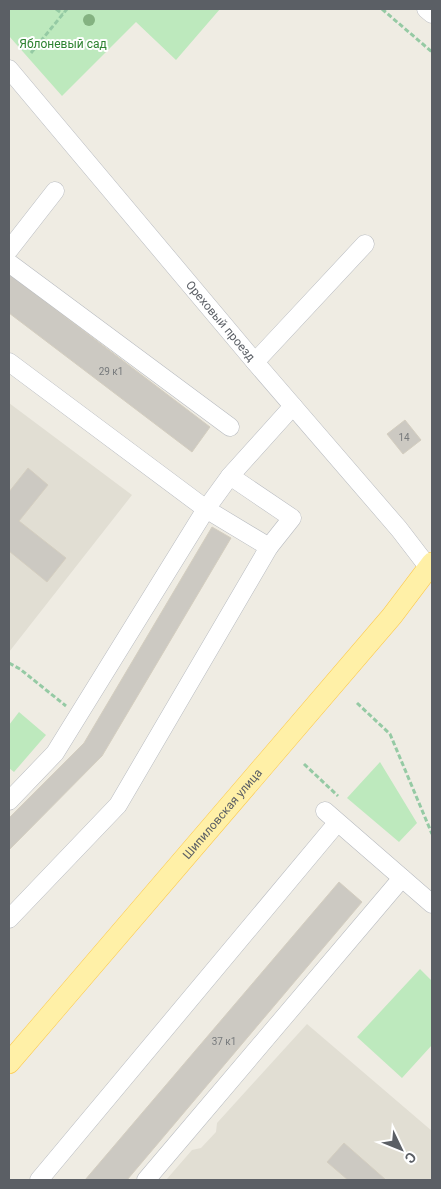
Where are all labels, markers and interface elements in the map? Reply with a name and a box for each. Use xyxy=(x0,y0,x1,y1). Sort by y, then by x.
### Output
park label: Яблоневый сад xyxy=(19,37,107,51)
street label: Ореховый проезд xyxy=(183,278,258,364)
house number: 29 к1 xyxy=(99,366,123,377)
house number: 14 xyxy=(398,432,410,443)
street label: Шипиловская улица xyxy=(180,766,265,862)
house number: 37 к1 xyxy=(212,1036,236,1047)
north arrow xyxy=(376,1124,426,1174)
text: С xyxy=(402,1149,419,1167)

